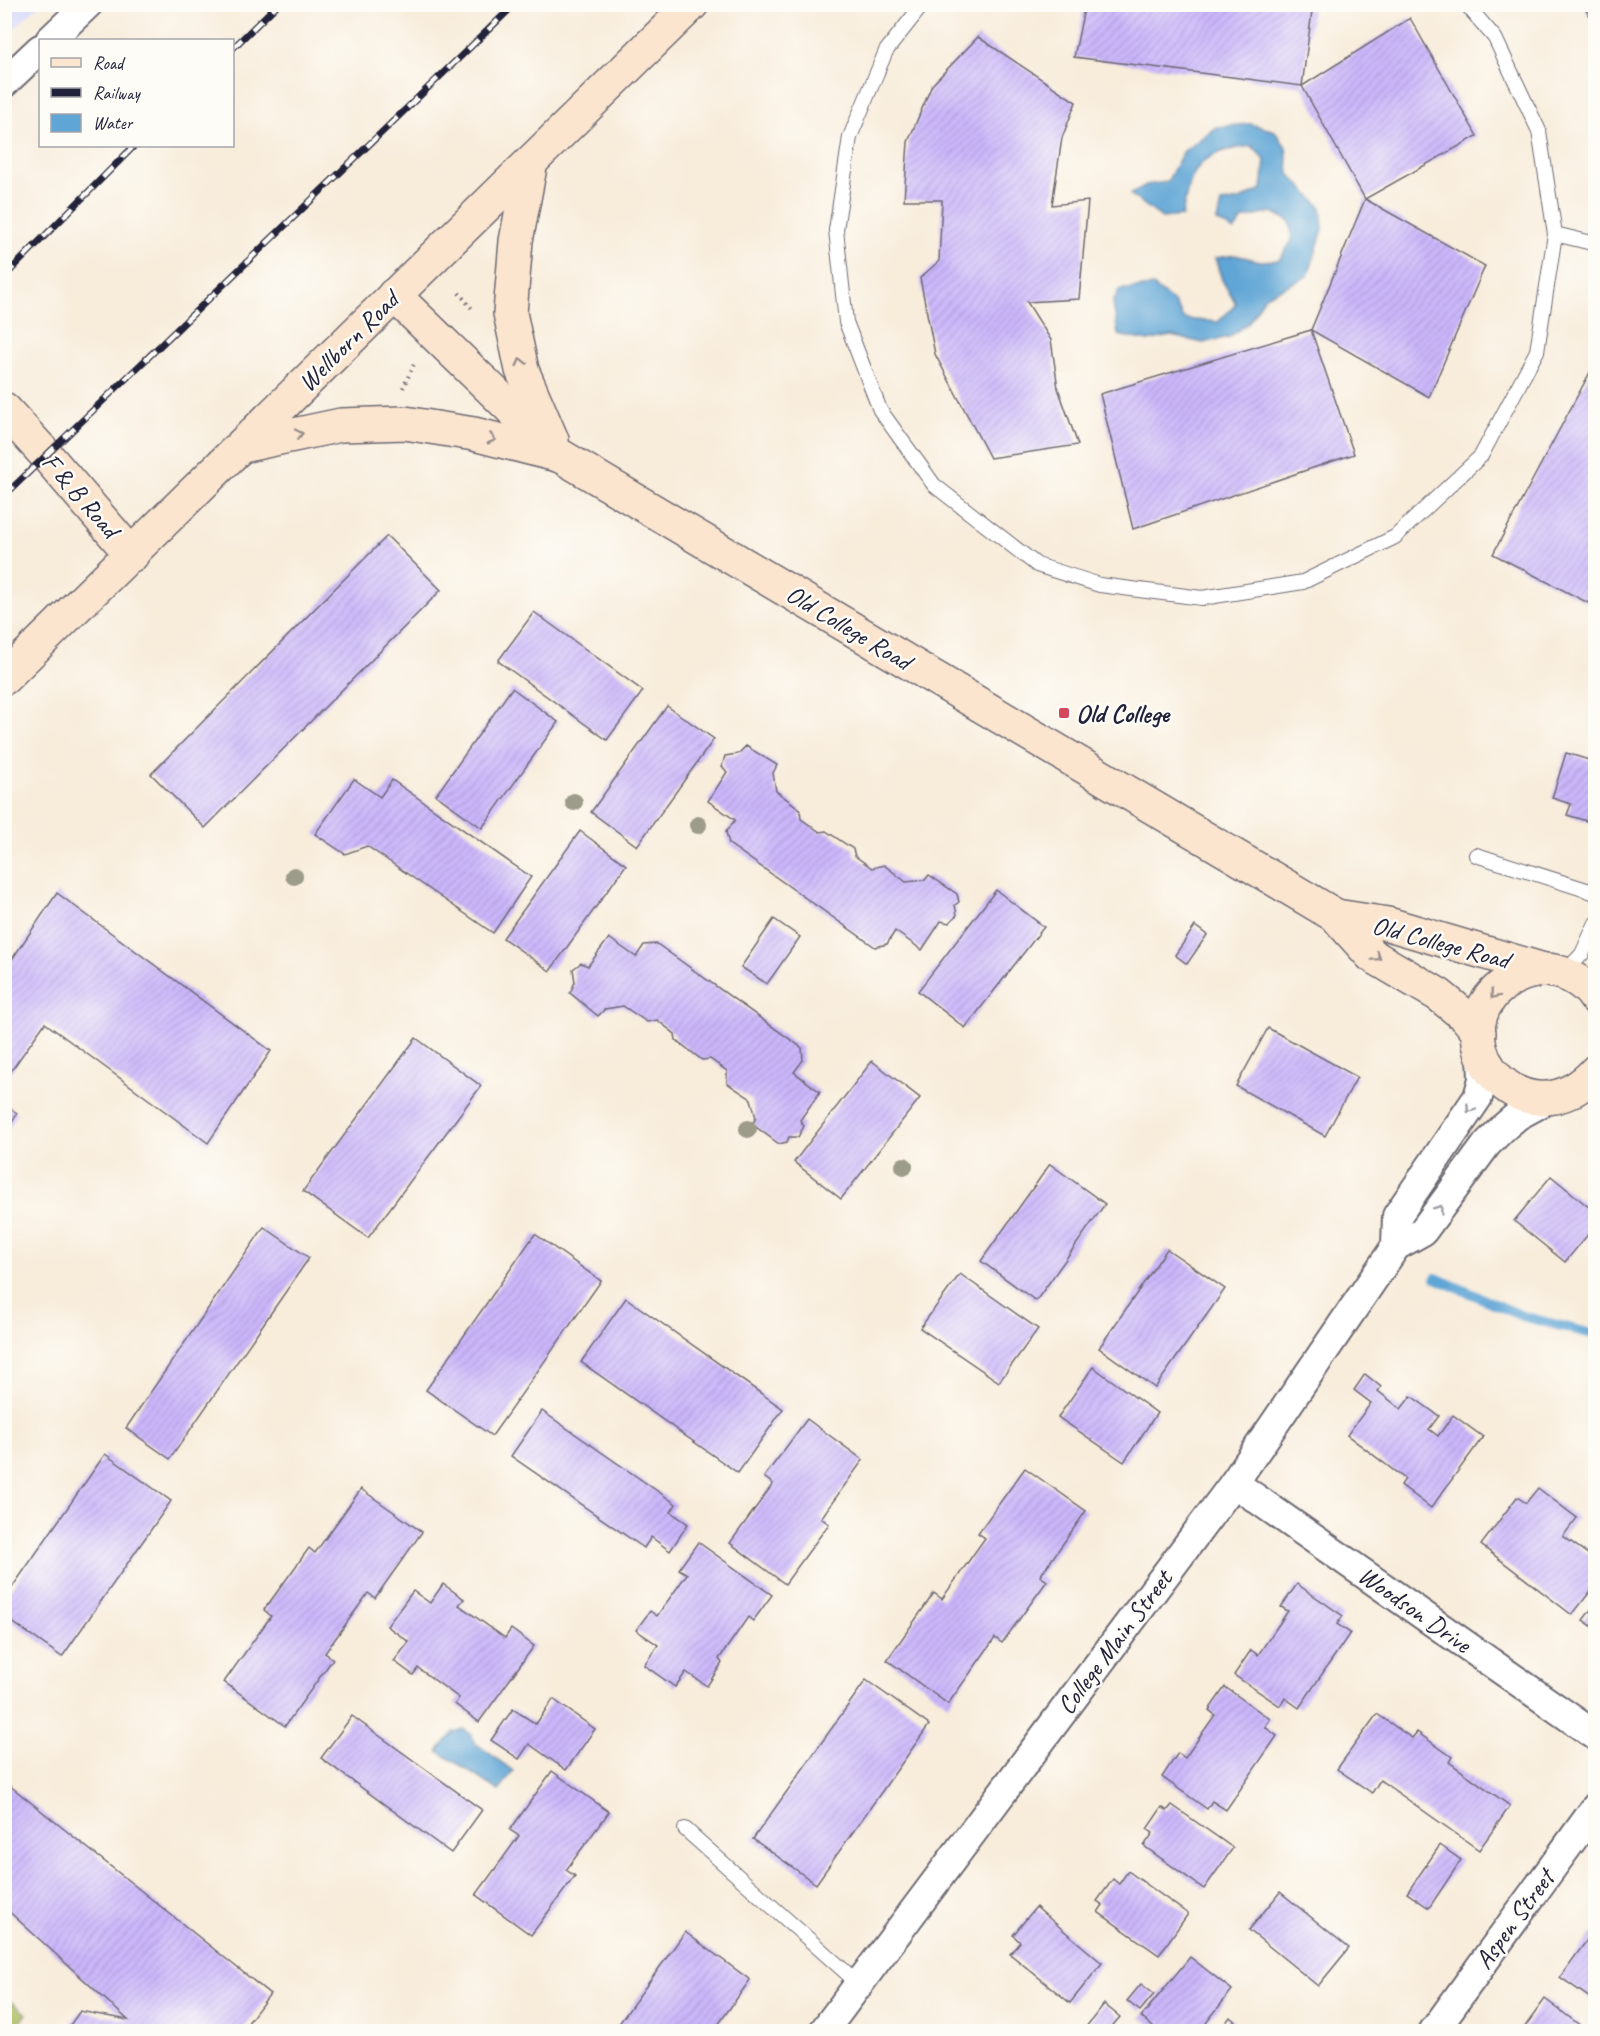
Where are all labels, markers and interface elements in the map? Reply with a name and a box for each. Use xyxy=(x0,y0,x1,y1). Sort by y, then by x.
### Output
legend xyxy=(39,39,234,147)
text: Road xyxy=(93,52,126,74)
text: Railway xyxy=(93,82,141,104)
text: Water xyxy=(93,112,134,134)
street label: Wellborn Road xyxy=(291,281,408,399)
one-way arrow xyxy=(515,357,528,367)
one-way arrow xyxy=(294,428,304,441)
one-way arrow xyxy=(487,431,497,444)
street label: F & B Road xyxy=(35,446,129,547)
street label: Old College Road xyxy=(780,577,921,680)
place label: Old College xyxy=(1076,697,1171,730)
marker: Old College xyxy=(1057,706,1071,720)
street label: Old College Road xyxy=(1369,908,1517,978)
one-way arrow xyxy=(1371,950,1382,961)
one-way arrow xyxy=(1490,989,1501,1000)
one-way arrow xyxy=(1466,1102,1477,1113)
one-way arrow xyxy=(1432,1205,1443,1216)
street label: Woodson Drive xyxy=(1352,1559,1479,1661)
street label: College Main Street xyxy=(1050,1562,1181,1721)
street label: Aspen Street xyxy=(1467,1861,1563,1975)

